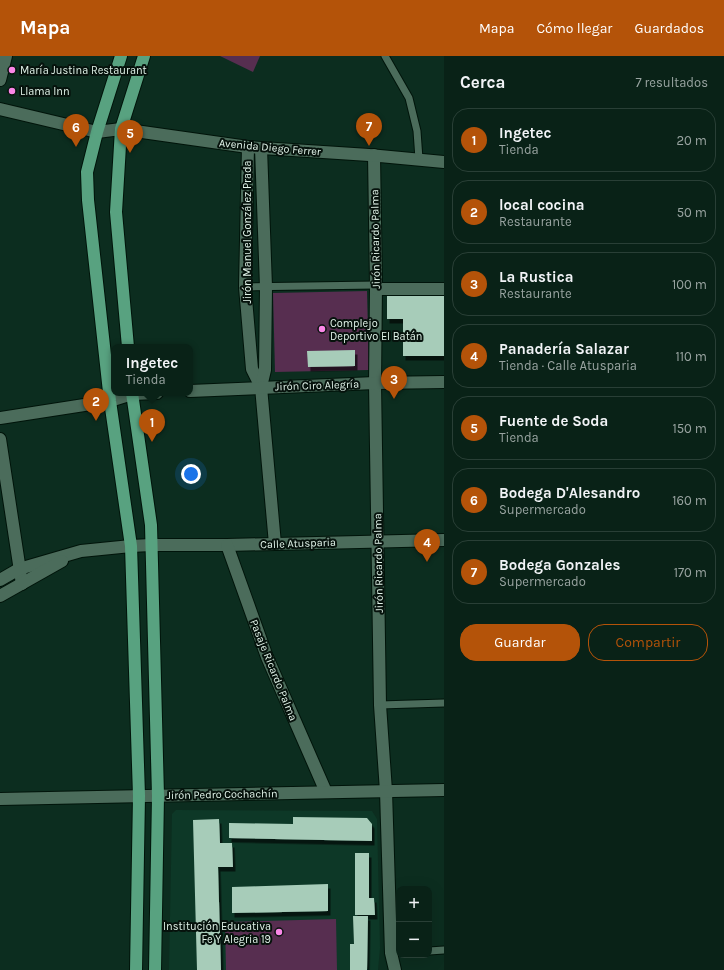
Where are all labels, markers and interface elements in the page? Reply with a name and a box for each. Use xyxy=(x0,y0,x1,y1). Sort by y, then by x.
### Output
text: Mapa xyxy=(20,17,70,39)
text: Mapa xyxy=(479,20,514,37)
text: Cómo llegar xyxy=(536,20,612,37)
text: Guardados xyxy=(634,20,704,37)
place label: María Justina Restaurant xyxy=(20,64,147,77)
marker: María Justina Restaurant xyxy=(7,65,17,75)
text: Cerca xyxy=(460,72,505,92)
text: 7 resultados xyxy=(635,75,708,90)
place label: Llama Inn xyxy=(20,85,70,98)
marker: Llama Inn xyxy=(7,86,17,96)
pin: 7 xyxy=(356,113,382,146)
pin: 6 xyxy=(63,114,89,147)
pin: 5 xyxy=(117,120,143,153)
text: Ingetec xyxy=(499,124,551,142)
text: 1 xyxy=(472,133,476,148)
text: 20 m xyxy=(677,133,707,148)
street label: Avenida Diego Ferrer xyxy=(219,137,321,158)
text: Tienda xyxy=(499,142,539,157)
street label: Jirón Manuel González Prada xyxy=(241,160,254,304)
street label: Jirón Ricardo Palma xyxy=(368,189,383,289)
text: local cocina xyxy=(499,196,585,214)
text: 2 xyxy=(470,205,478,220)
text: 50 m xyxy=(677,205,707,220)
text: Restaurante xyxy=(499,214,572,229)
text: La Rustica xyxy=(499,268,574,286)
text: 3 xyxy=(470,277,478,292)
text: 100 m xyxy=(672,277,707,292)
text: Restaurante xyxy=(499,286,572,301)
place label: Complejo Deportivo El Batán xyxy=(330,317,423,343)
marker: Complejo Deportivo El Batán xyxy=(317,324,327,334)
text: Panadería Salazar xyxy=(499,340,629,358)
popup xyxy=(111,344,193,396)
text: 4 xyxy=(470,349,478,364)
text: 110 m xyxy=(675,349,707,364)
text: Ingetec xyxy=(126,354,178,372)
text: Tienda · Calle Atusparia xyxy=(499,358,637,373)
pin: 3 xyxy=(381,366,407,399)
text: Tienda xyxy=(126,372,166,387)
street label: Jirón Ciro Alegría xyxy=(275,378,359,393)
pin: 2 xyxy=(83,388,109,421)
pin: 1 xyxy=(139,409,165,442)
text: Fuente de Soda xyxy=(499,412,608,430)
text: 5 xyxy=(470,421,478,436)
text: 150 m xyxy=(672,421,707,436)
text: Tienda xyxy=(499,430,539,445)
your location xyxy=(181,464,201,484)
text: Bodega D'Alesandro xyxy=(499,484,640,502)
text: 6 xyxy=(470,493,478,508)
text: 160 m xyxy=(672,493,707,508)
text: Supermercado xyxy=(499,502,586,517)
street label: Jirón Ricardo Palma xyxy=(371,513,386,613)
pin: 4 xyxy=(414,529,440,562)
street label: Calle Atusparia xyxy=(260,536,336,551)
text: Bodega Gonzales xyxy=(499,556,620,574)
text: 7 xyxy=(471,565,477,580)
text: 170 m xyxy=(674,565,707,580)
text: Supermercado xyxy=(499,574,586,589)
street label: Pasaje Ricardo Palma xyxy=(247,618,300,723)
button: Guardar xyxy=(460,624,580,661)
button: Compartir xyxy=(588,624,708,661)
street label: Jirón Pedro Cochachín xyxy=(166,787,278,802)
map controls xyxy=(396,886,432,958)
button: + xyxy=(396,886,432,922)
place label: Institución Educativa Fe Y Alegria 19 xyxy=(163,920,271,946)
button: − xyxy=(396,922,432,958)
marker: Institución Educativa Fe Y Alegria 19 xyxy=(274,927,284,937)

